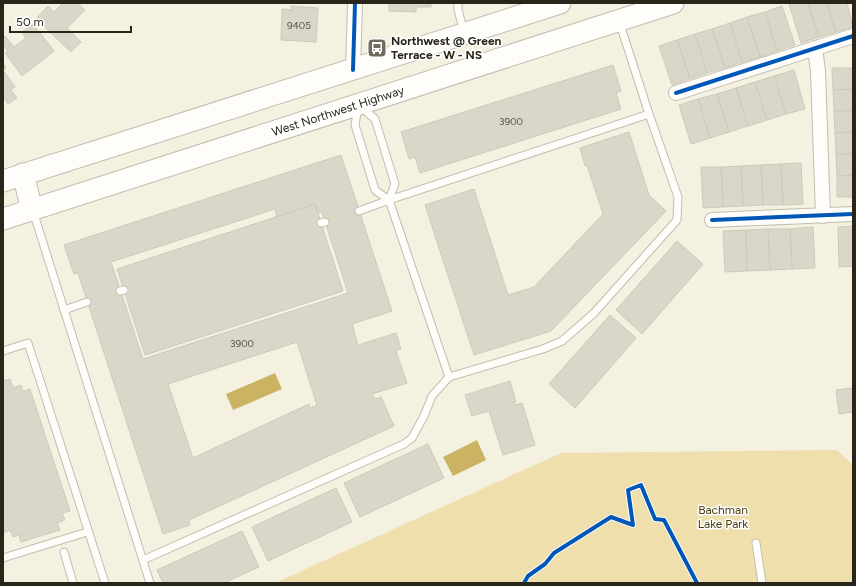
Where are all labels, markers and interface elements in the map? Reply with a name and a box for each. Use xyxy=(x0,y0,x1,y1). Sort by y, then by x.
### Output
scale bar xyxy=(10,8,131,34)
text: 50 m xyxy=(16,15,44,29)
house number: 9405 xyxy=(287,19,311,32)
place label: Northwest @ Green Terrace - W - NS xyxy=(391,34,502,62)
bus stop icon: Northwest @ Green Terrace - W - NS xyxy=(366,37,388,59)
street label: West Northwest Highway xyxy=(270,83,406,139)
house number: 3900 xyxy=(499,115,523,128)
house number: 3900 xyxy=(230,337,254,350)
park label: Bachman Lake Park xyxy=(698,503,748,531)

